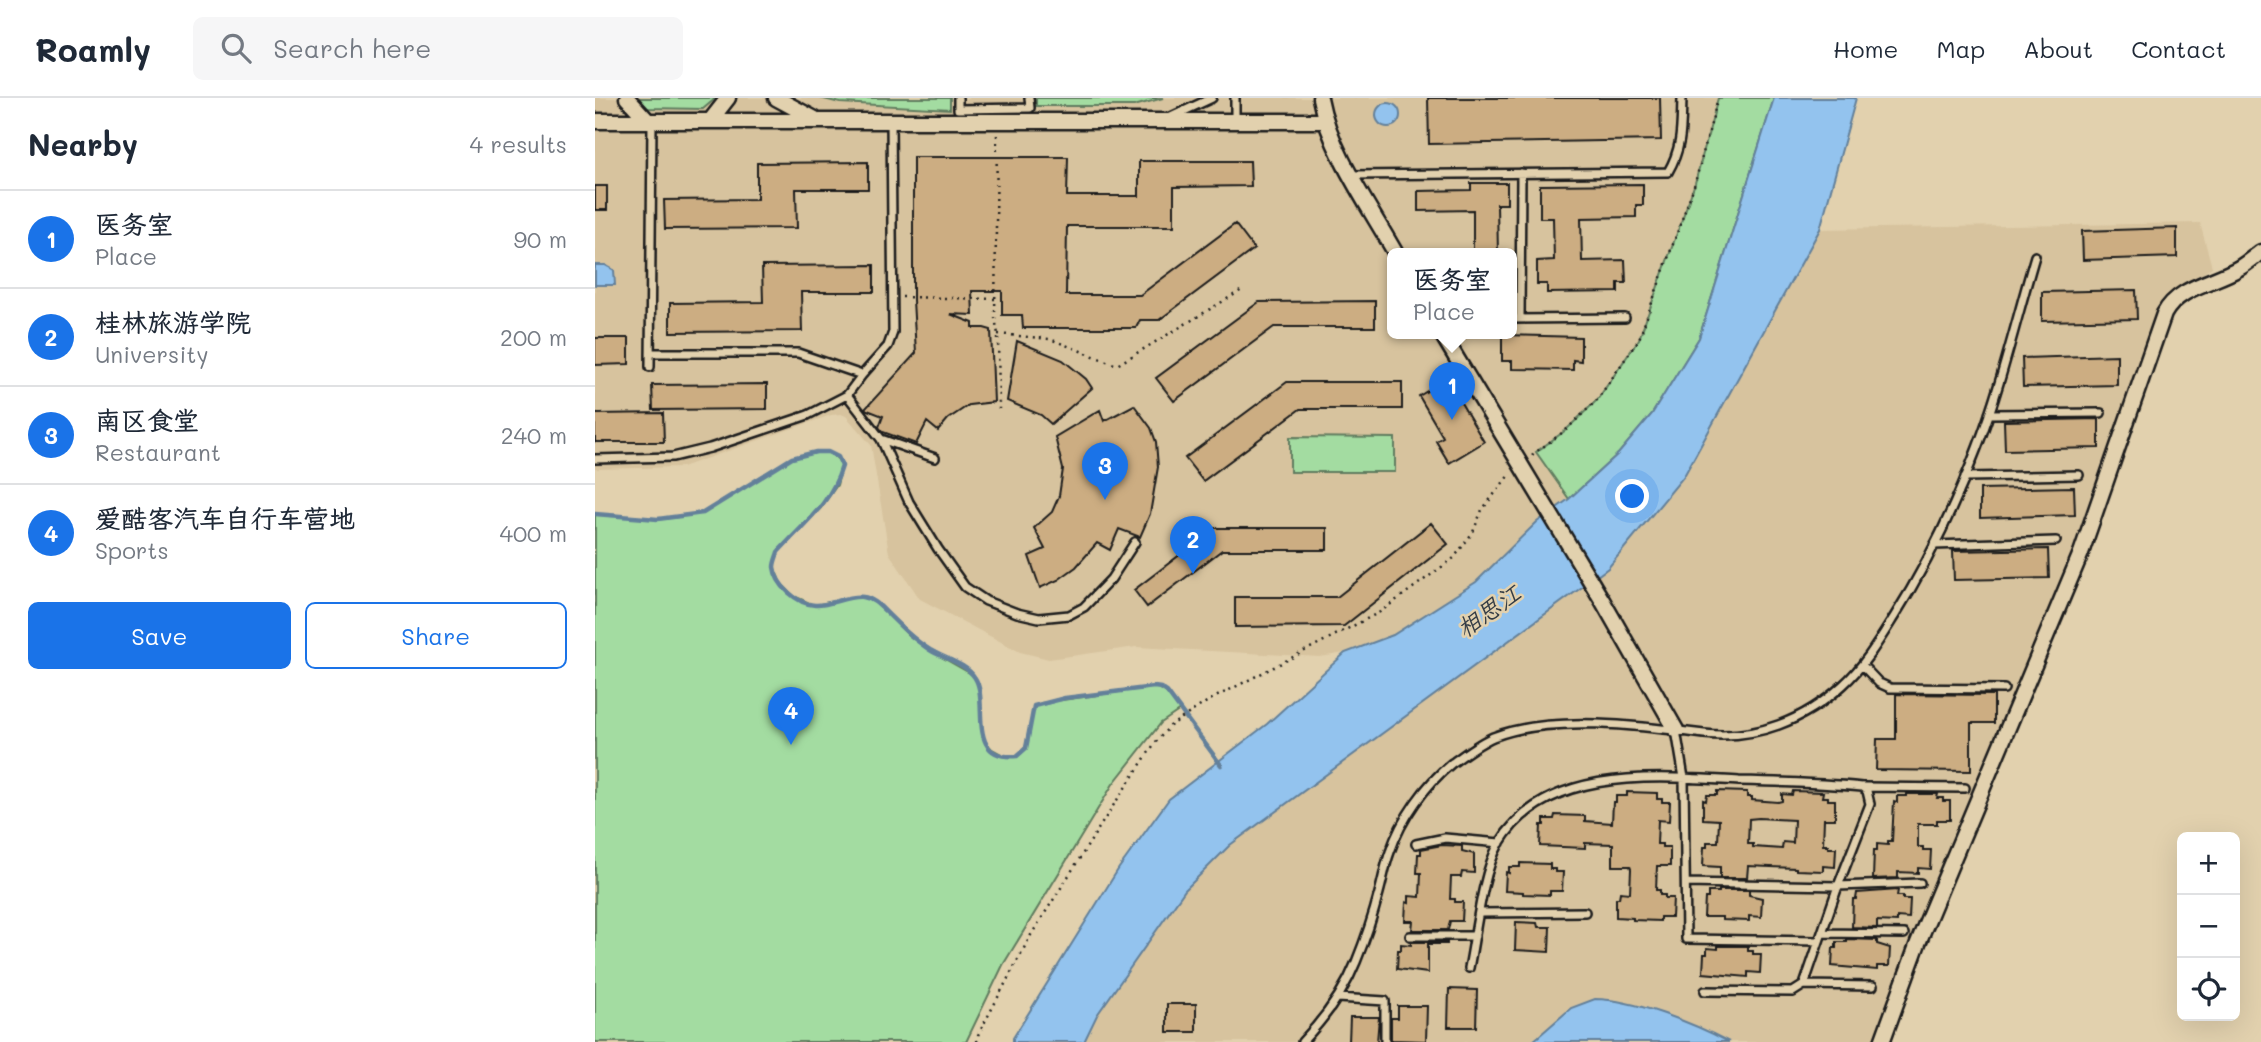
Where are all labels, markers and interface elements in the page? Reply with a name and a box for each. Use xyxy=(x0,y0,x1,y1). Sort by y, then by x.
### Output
search box xyxy=(193,17,683,80)
text: Roamly xyxy=(35,27,151,70)
icon: search xyxy=(217,29,255,67)
text: Search here xyxy=(273,31,431,65)
text: Home xyxy=(1833,33,1898,64)
text: Map xyxy=(1936,33,1985,64)
text: About xyxy=(2023,33,2093,64)
text: Contact xyxy=(2131,33,2226,64)
text: Nearby xyxy=(28,124,138,164)
text: 4 results xyxy=(470,129,567,159)
text: 医务室 xyxy=(95,207,173,241)
text: 1 xyxy=(46,224,56,254)
text: 90 m xyxy=(514,224,567,254)
text: Place xyxy=(95,241,157,271)
popup xyxy=(1387,248,1517,339)
text: 医务室 xyxy=(1413,262,1491,296)
text: Place xyxy=(1413,296,1475,326)
text: 桂林旅游学院 xyxy=(95,305,251,339)
text: 2 xyxy=(45,322,57,352)
text: 200 m xyxy=(500,322,567,352)
text: University xyxy=(95,339,208,369)
pin: 1 xyxy=(1429,362,1475,420)
text: 南区食堂 xyxy=(95,403,199,437)
text: 3 xyxy=(44,420,58,450)
text: 240 m xyxy=(501,420,567,450)
text: Restaurant xyxy=(95,437,221,467)
pin: 3 xyxy=(1082,442,1128,500)
your location xyxy=(1615,479,1649,513)
text: 爱酷客汽车自行车营地 xyxy=(95,501,355,535)
pin: 2 xyxy=(1170,516,1216,574)
text: 4 xyxy=(44,518,58,548)
text: 400 m xyxy=(499,518,567,548)
text: Sports xyxy=(95,535,169,565)
water label: 相思江 xyxy=(1450,576,1527,643)
button: Save xyxy=(28,602,291,669)
button: Share xyxy=(305,602,567,669)
pin: 4 xyxy=(768,687,814,745)
map controls xyxy=(2177,832,2240,1021)
button: + xyxy=(2177,832,2240,895)
button: − xyxy=(2177,895,2240,958)
button: locate xyxy=(2177,958,2240,1021)

